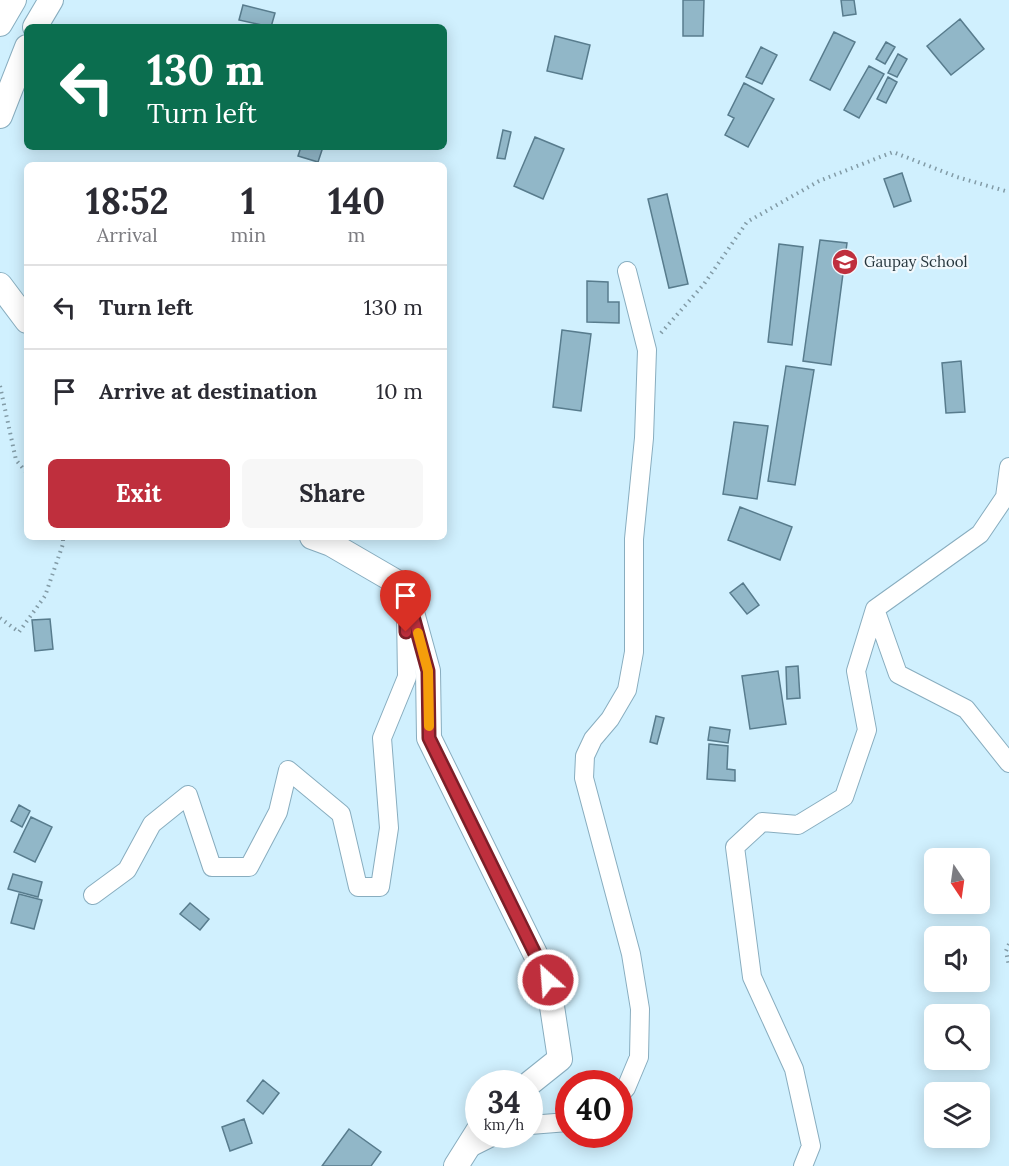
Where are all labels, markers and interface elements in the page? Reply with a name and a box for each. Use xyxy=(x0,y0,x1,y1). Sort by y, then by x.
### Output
text: 130 m xyxy=(147,43,264,97)
icon: left xyxy=(48,48,126,126)
text: Turn left xyxy=(147,96,257,130)
text: 18:52 xyxy=(86,178,169,224)
text: 1 xyxy=(241,178,256,224)
text: 140 xyxy=(328,178,385,224)
text: Arrival xyxy=(97,222,158,247)
text: min xyxy=(230,222,266,247)
text: m xyxy=(348,222,365,247)
school or university icon: Gaupay School xyxy=(830,247,860,277)
place label: Gaupay School xyxy=(864,252,968,271)
icon: left xyxy=(48,291,81,324)
text: Turn left xyxy=(99,293,193,321)
text: 130 m xyxy=(364,293,423,321)
icon: arrive xyxy=(48,375,81,408)
text: Arrive at destination xyxy=(99,377,317,405)
text: 10 m xyxy=(376,377,423,405)
button: Exit xyxy=(48,459,230,528)
button: Share xyxy=(242,459,423,528)
pin xyxy=(380,570,431,632)
icon: arrive xyxy=(389,579,422,612)
north arrow xyxy=(924,848,990,914)
map controls xyxy=(924,848,990,1148)
button: sound xyxy=(924,926,990,992)
position arrow xyxy=(516,948,580,1012)
button: search xyxy=(924,1004,990,1070)
speed limit sign: 40 xyxy=(555,1070,633,1148)
button: layers xyxy=(924,1082,990,1148)
text: 34 xyxy=(487,1083,521,1121)
text: km/h xyxy=(484,1115,524,1134)

